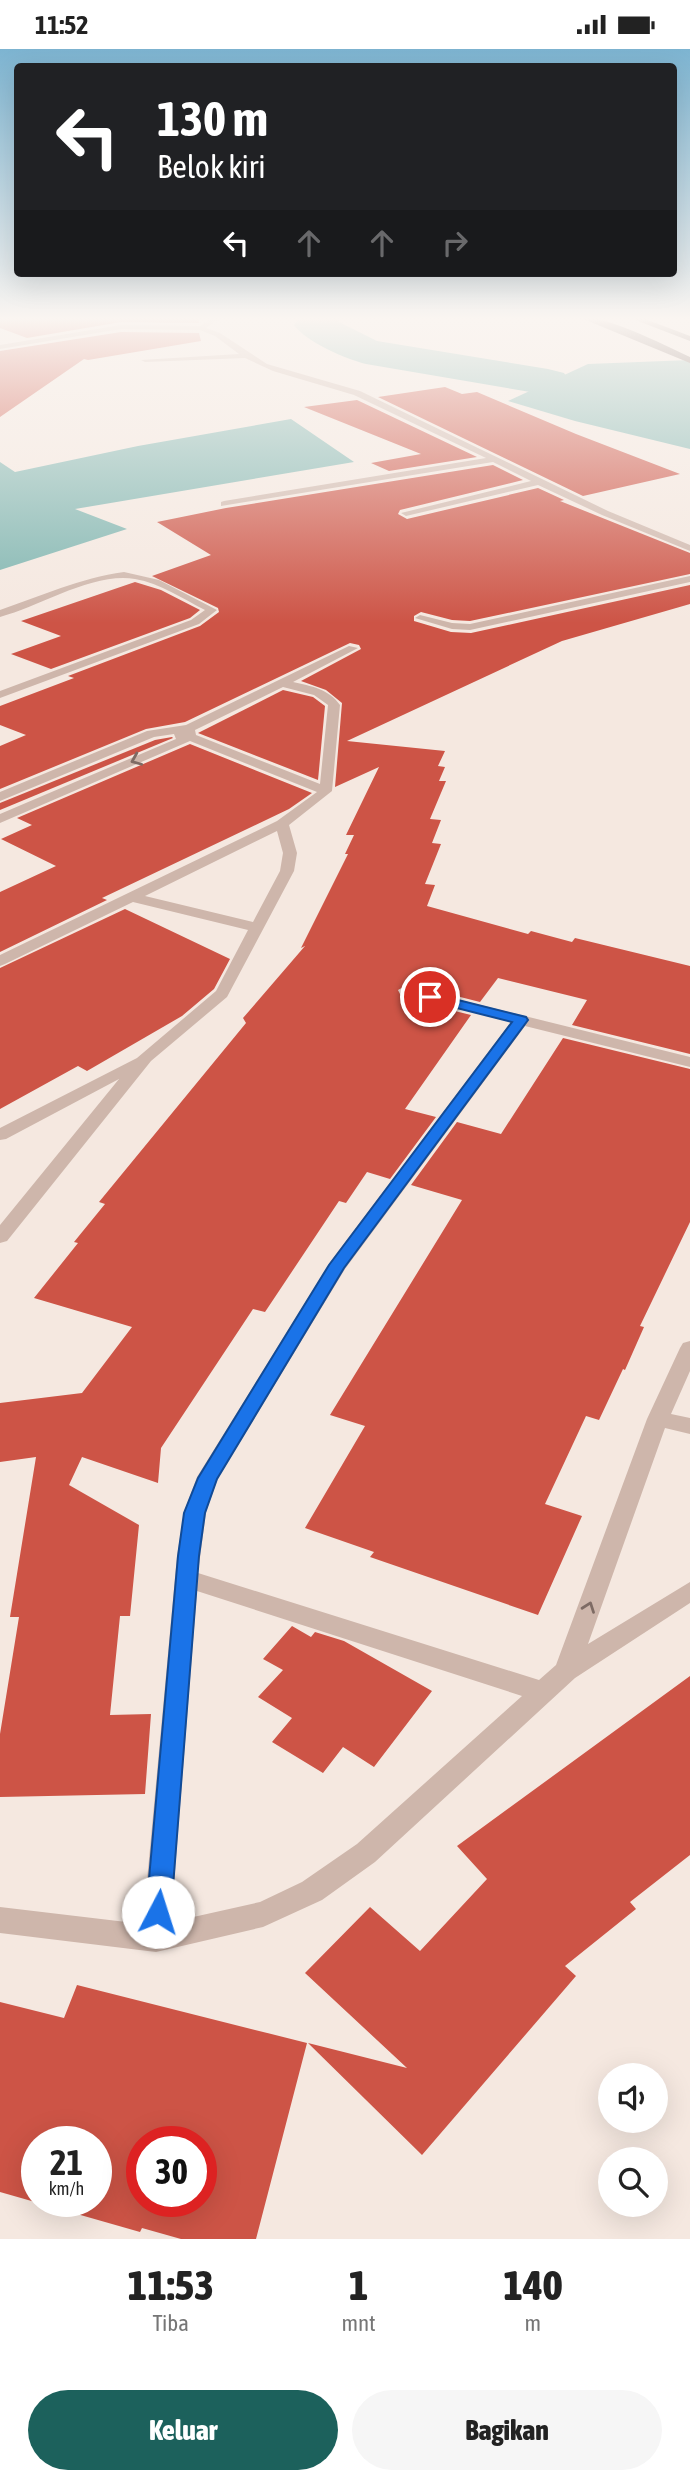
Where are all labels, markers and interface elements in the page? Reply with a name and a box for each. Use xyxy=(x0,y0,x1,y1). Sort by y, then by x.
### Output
text: 11:52 xyxy=(35,10,89,40)
text: 130 m xyxy=(157,90,268,146)
icon: left xyxy=(42,91,133,182)
text: Belok kiri xyxy=(157,148,266,185)
icon: left xyxy=(217,224,255,262)
icon: ahead xyxy=(290,224,328,262)
icon: ahead xyxy=(363,224,401,262)
icon: right xyxy=(436,224,474,262)
one-way arrow xyxy=(131,752,143,766)
pin xyxy=(400,967,460,1027)
icon: arrive xyxy=(411,978,449,1016)
one-way arrow xyxy=(581,1601,595,1613)
position arrow xyxy=(121,1875,195,1949)
map controls xyxy=(598,2063,668,2217)
button: sound xyxy=(598,2063,668,2133)
speed limit sign: 30 xyxy=(126,2126,217,2217)
text: 21 xyxy=(50,2142,83,2182)
button: search xyxy=(598,2147,668,2217)
text: km/h xyxy=(49,2178,84,2199)
text: 11:53 xyxy=(127,2261,214,2309)
text: 1 xyxy=(349,2261,368,2309)
text: 140 xyxy=(503,2261,562,2309)
text: Tiba xyxy=(152,2310,189,2336)
text: mnt xyxy=(341,2310,376,2336)
text: m xyxy=(525,2310,541,2336)
button: Keluar xyxy=(28,2390,338,2470)
button: Bagikan xyxy=(352,2390,662,2470)

